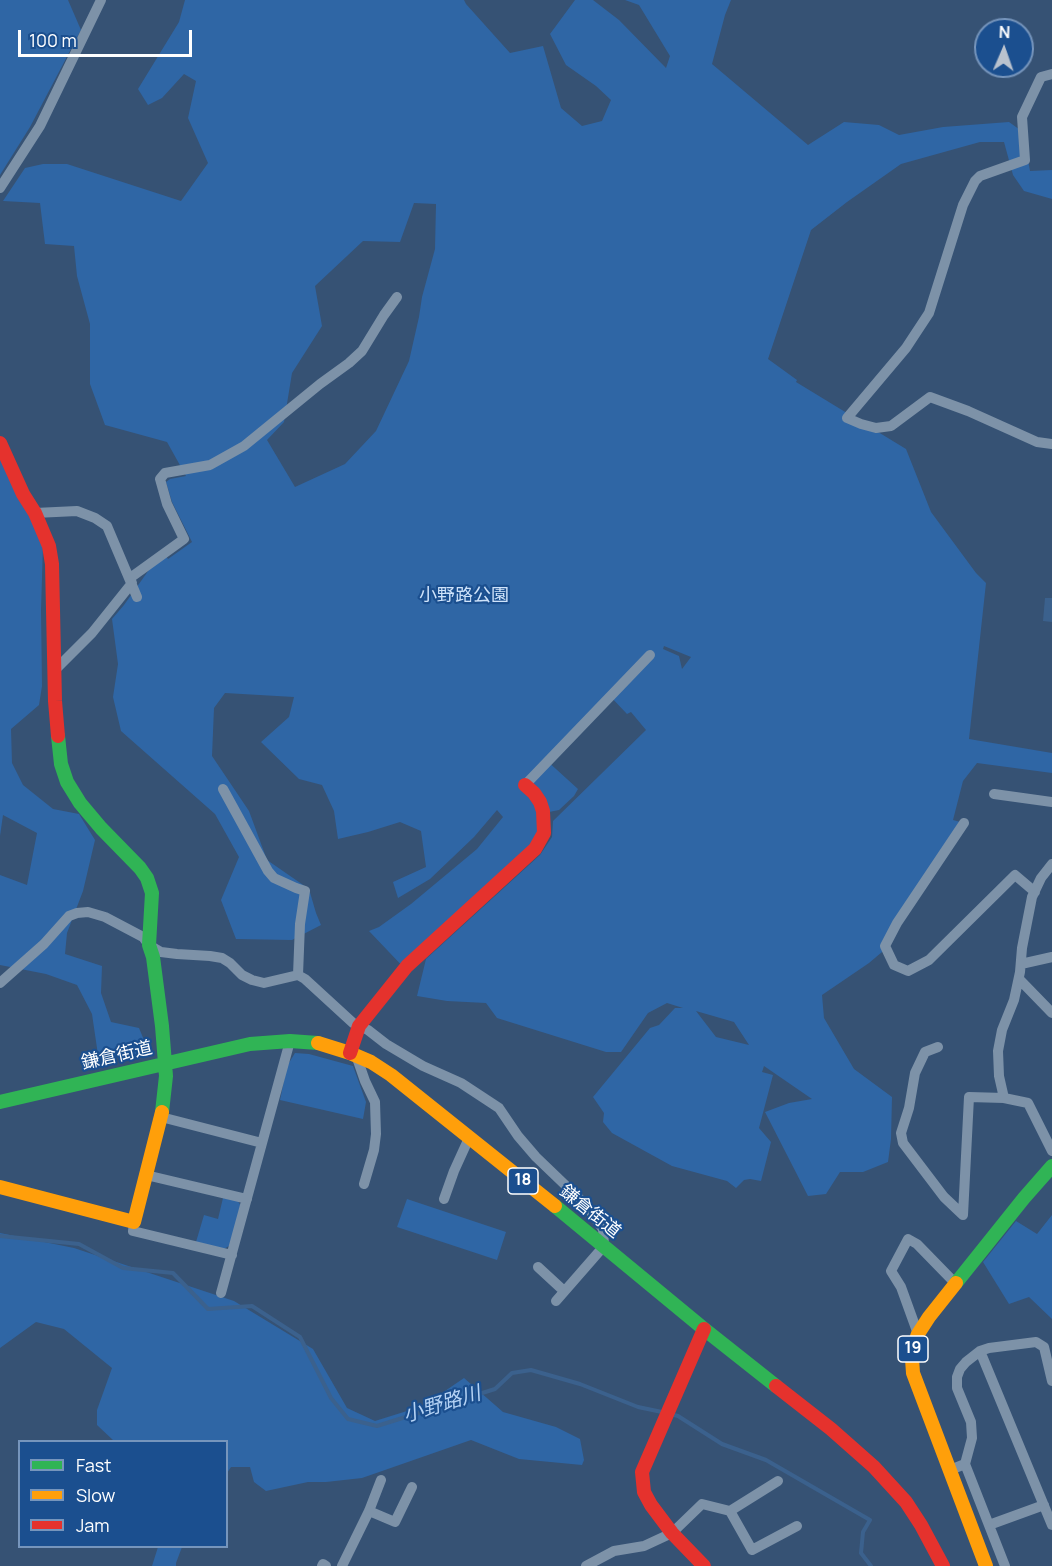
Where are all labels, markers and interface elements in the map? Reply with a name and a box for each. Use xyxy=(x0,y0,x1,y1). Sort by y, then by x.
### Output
scale bar xyxy=(21,18,195,56)
north arrow xyxy=(974,18,1034,78)
text: N xyxy=(998,21,1011,43)
text: 100 m xyxy=(29,28,77,52)
park label: 小野路公園 xyxy=(419,585,509,607)
street label: 鎌倉街道 xyxy=(79,1037,155,1075)
road number: 18 xyxy=(508,1168,538,1194)
street label: 鎌倉街道 xyxy=(555,1181,625,1243)
road number: 19 xyxy=(898,1336,928,1362)
water label: 小野路川 xyxy=(400,1382,484,1428)
legend xyxy=(18,1440,228,1548)
text: Fast xyxy=(76,1453,111,1477)
text: Slow xyxy=(76,1483,115,1507)
text: Jam xyxy=(76,1513,110,1537)

